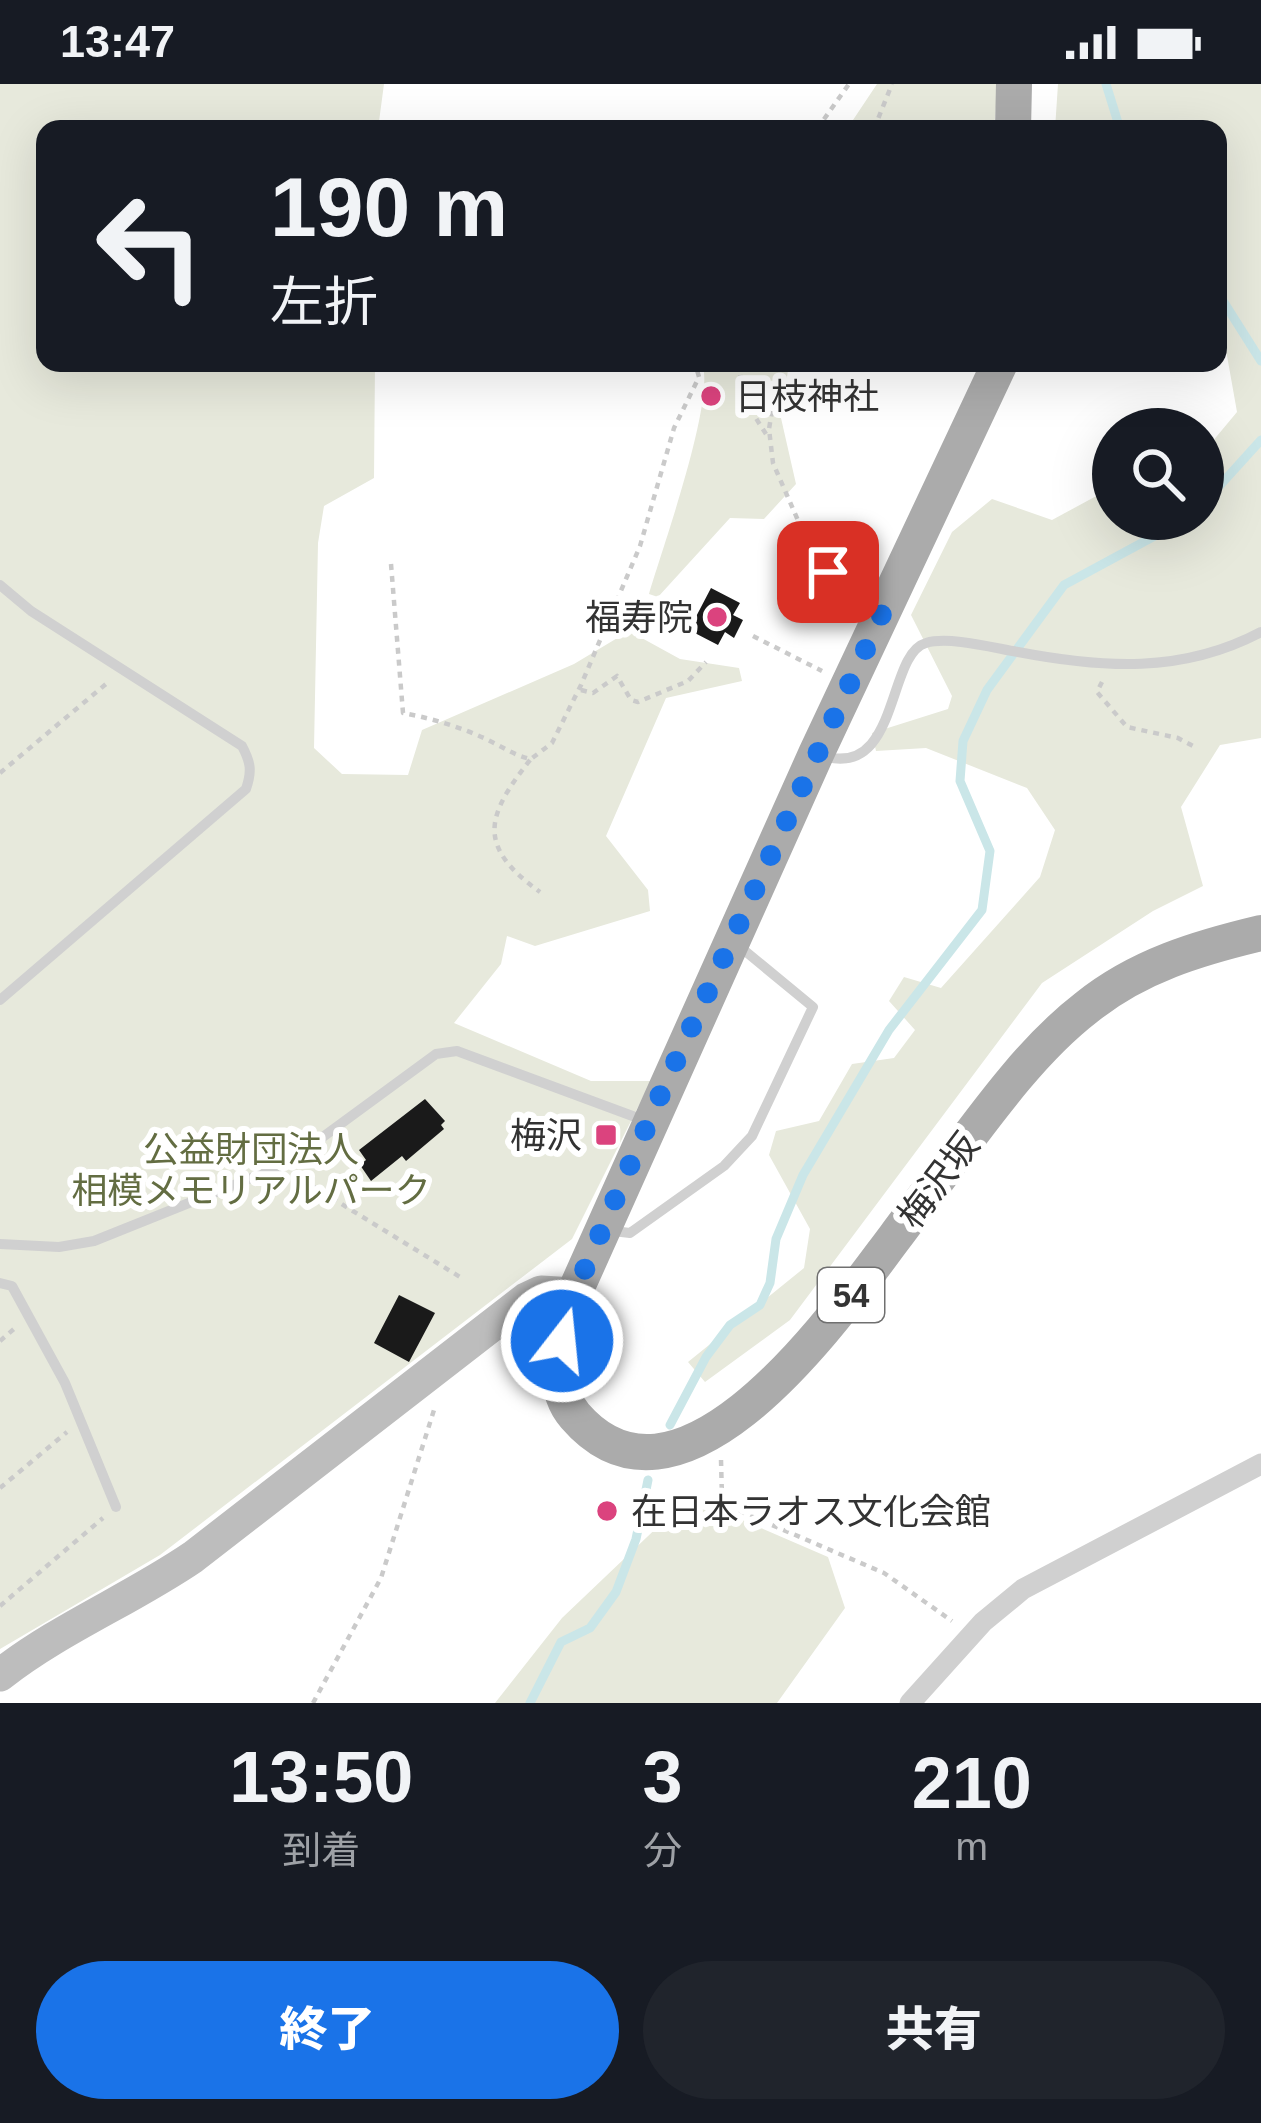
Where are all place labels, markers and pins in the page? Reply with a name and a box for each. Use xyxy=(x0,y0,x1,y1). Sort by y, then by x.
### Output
place label: 日枝神社 xyxy=(735,376,879,417)
marker: 日枝神社 xyxy=(698,383,724,409)
pin xyxy=(777,521,879,623)
place label: 福寿院 xyxy=(585,597,693,638)
marker: 福寿院 xyxy=(704,604,730,630)
place label: 梅沢 xyxy=(510,1115,582,1156)
marker: 梅沢 xyxy=(593,1122,619,1148)
place label: 在日本ラオス文化会館 xyxy=(631,1491,991,1532)
marker: 在日本ラオス文化会館 xyxy=(594,1498,620,1524)

